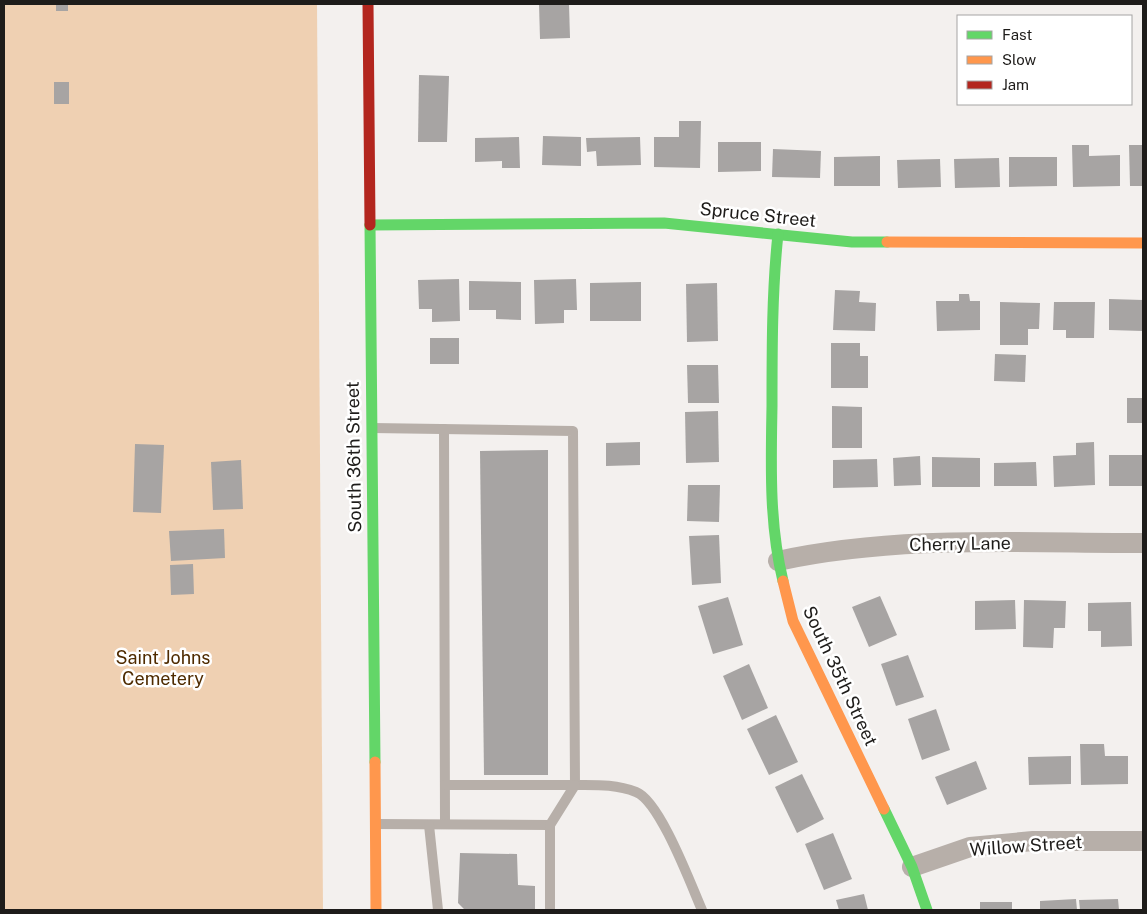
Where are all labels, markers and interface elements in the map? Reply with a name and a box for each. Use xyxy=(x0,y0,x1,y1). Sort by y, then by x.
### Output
legend xyxy=(957,15,1132,105)
text: Fast xyxy=(1002,26,1032,43)
text: Slow xyxy=(1002,51,1037,68)
text: Jam xyxy=(1002,76,1029,93)
street label: Spruce Street xyxy=(699,198,817,231)
street label: South 36th Street xyxy=(342,381,365,533)
street label: Cherry Lane xyxy=(909,532,1011,555)
street label: South 35th Street xyxy=(799,603,882,749)
park label: Saint Johns Cemetery xyxy=(116,647,210,689)
street label: Willow Street xyxy=(969,831,1083,860)

